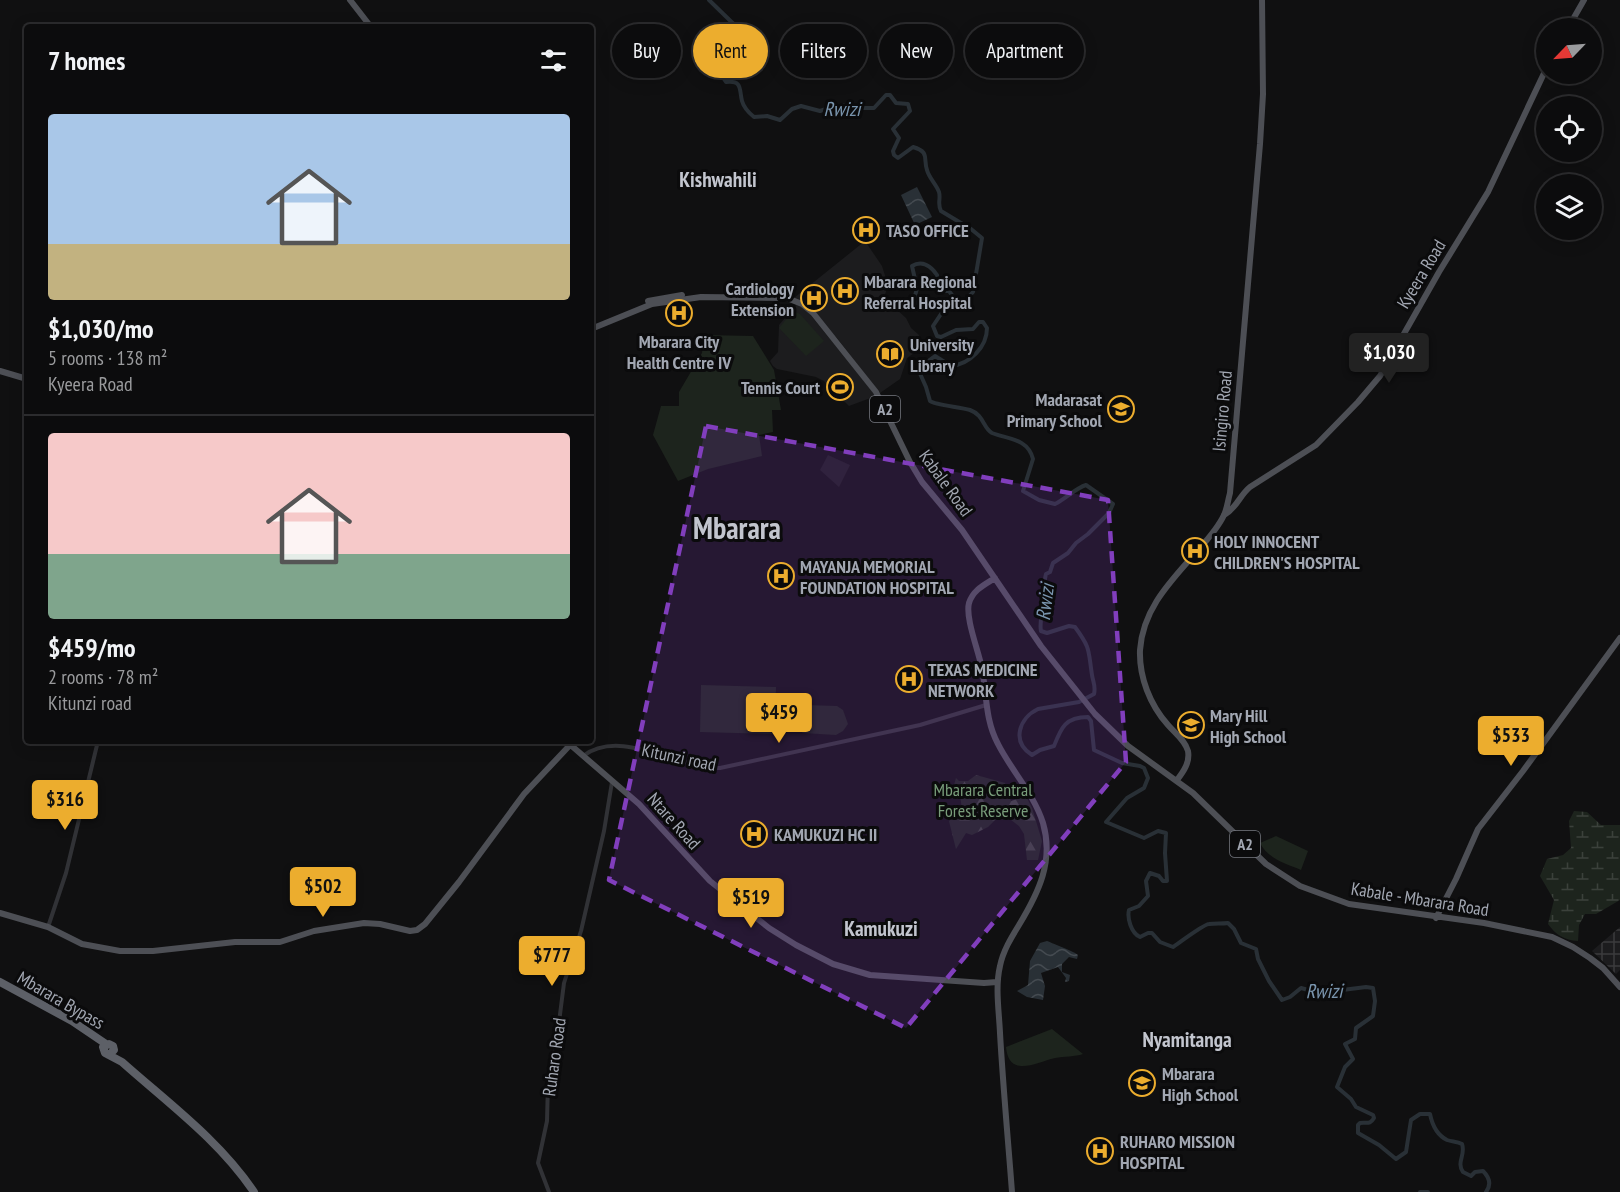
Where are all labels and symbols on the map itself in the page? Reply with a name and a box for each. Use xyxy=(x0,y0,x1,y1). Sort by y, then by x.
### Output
north arrow xyxy=(1536,18,1602,84)
water label: Rwizi xyxy=(824,96,863,122)
district label: Kishwahili xyxy=(679,166,757,193)
hospital icon: TASO OFFICE xyxy=(851,215,881,245)
place label: TASO OFFICE xyxy=(886,219,969,242)
street label: Kyeera Road xyxy=(1392,235,1450,313)
place label: Mbarara Regional Referral Hospital xyxy=(864,270,977,314)
hospital icon: Mbarara Regional Referral Hospital xyxy=(830,276,860,306)
place label: Cardiology Extension xyxy=(726,277,795,321)
hospital icon: Cardiology Extension xyxy=(799,283,829,313)
hospital icon: Mbarara City Health Centre IV xyxy=(664,298,694,328)
place label: Mbarara City Health Centre IV xyxy=(627,330,732,374)
place label: University Library xyxy=(910,333,975,377)
pin: $1,030 xyxy=(1340,333,1438,384)
library icon: University Library xyxy=(875,339,905,369)
street label: Isingiro Road xyxy=(1207,370,1237,452)
sports icon: Tennis Court xyxy=(825,372,855,402)
place label: Tennis Court xyxy=(741,376,821,399)
place label: Madarasat Primary School xyxy=(1007,388,1103,432)
school or university icon: Madarasat Primary School xyxy=(1106,394,1136,424)
road number: A2 xyxy=(870,396,900,422)
street label: Kabale Road xyxy=(914,445,978,521)
district label: Mbarara xyxy=(693,508,781,547)
place label: HOLY INNOCENT CHILDREN'S HOSPITAL xyxy=(1214,530,1360,574)
hospital icon: HOLY INNOCENT CHILDREN'S HOSPITAL xyxy=(1180,536,1210,566)
place label: MAYANJA MEMORIAL FOUNDATION HOSPITAL xyxy=(800,555,954,599)
hospital icon: MAYANJA MEMORIAL FOUNDATION HOSPITAL xyxy=(766,561,796,591)
water label: Rwizi xyxy=(1030,579,1060,622)
place label: TEXAS MEDICINE NETWORK xyxy=(928,658,1038,702)
hospital icon: TEXAS MEDICINE NETWORK xyxy=(894,664,924,694)
pin: $459 xyxy=(743,693,815,744)
place label: Mary Hill High School xyxy=(1210,704,1287,748)
school or university icon: Mary Hill High School xyxy=(1176,710,1206,740)
pin: $533 xyxy=(1475,716,1547,767)
street label: Kitunzi road xyxy=(640,738,718,776)
park label: Mbarara Central Forest Reserve xyxy=(934,778,1033,822)
pin: $316 xyxy=(29,780,101,831)
street label: Ntare Road xyxy=(642,788,706,854)
hospital icon: KAMUKUZI HC II xyxy=(739,819,769,849)
place label: KAMUKUZI HC II xyxy=(774,823,877,846)
road number: A2 xyxy=(1230,831,1260,857)
pin: $502 xyxy=(287,867,359,918)
street label: Kabale - Mbarara Road xyxy=(1350,877,1490,921)
pin: $519 xyxy=(715,878,787,929)
district label: Kamukuzi xyxy=(844,915,918,942)
pin: $777 xyxy=(516,936,588,987)
street label: Mbarara Bypass xyxy=(13,966,109,1034)
water label: Rwizi xyxy=(1305,978,1345,1004)
street label: Ruharo Road xyxy=(537,1016,571,1098)
district label: Nyamitanga xyxy=(1142,1026,1232,1053)
place label: Mbarara High School xyxy=(1162,1062,1239,1106)
school or university icon: Mbarara High School xyxy=(1127,1068,1157,1098)
place label: RUHARO MISSION HOSPITAL xyxy=(1120,1130,1235,1174)
hospital icon: RUHARO MISSION HOSPITAL xyxy=(1085,1136,1115,1166)

